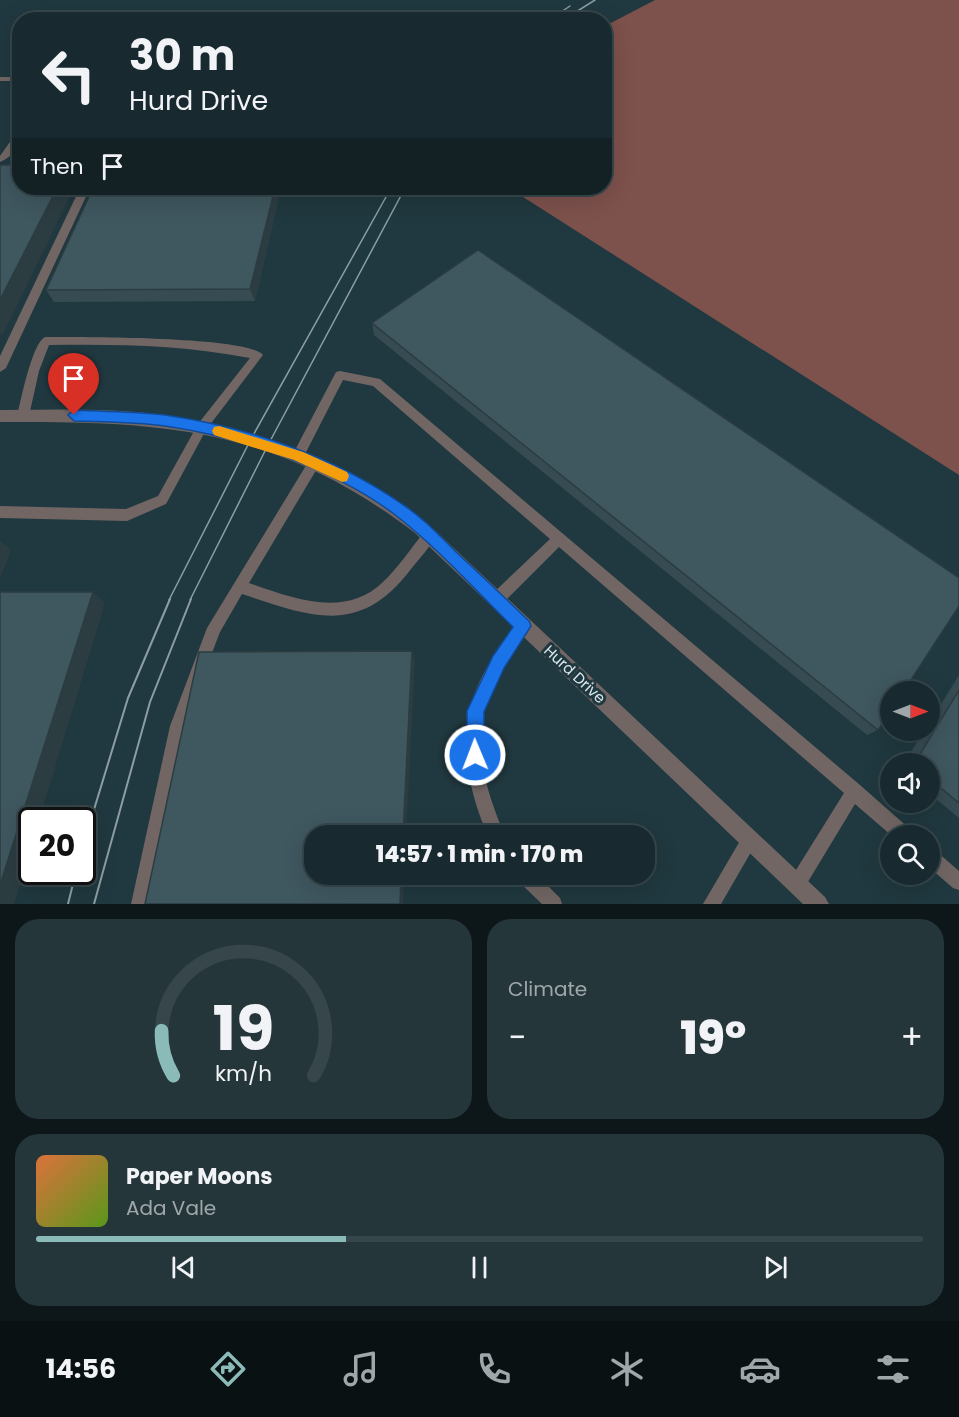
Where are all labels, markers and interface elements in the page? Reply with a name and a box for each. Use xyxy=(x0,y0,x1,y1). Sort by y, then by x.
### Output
text: 30 m xyxy=(129,26,235,85)
icon: left xyxy=(30,36,108,114)
text: Hurd Drive xyxy=(129,82,268,119)
icon: arrive xyxy=(96,150,129,183)
text: Then xyxy=(30,151,84,182)
pin xyxy=(48,353,99,415)
icon: arrive xyxy=(57,362,90,395)
street label: Hurd Drive xyxy=(540,640,610,708)
north arrow xyxy=(880,681,940,741)
map controls xyxy=(880,681,940,885)
position arrow xyxy=(443,723,507,787)
button: sound xyxy=(880,753,940,813)
speed limit sign: 20 xyxy=(18,807,96,885)
button: search xyxy=(880,825,940,885)
text: 14:57 · 1 min · 170 m xyxy=(376,839,583,870)
text: Climate xyxy=(508,975,587,1003)
text: 19 xyxy=(213,984,274,1072)
text: 19° xyxy=(680,1007,746,1070)
text: − xyxy=(508,1014,526,1061)
text: + xyxy=(900,1014,923,1061)
text: km/h xyxy=(215,1058,272,1089)
text: Paper Moons xyxy=(126,1161,273,1192)
text: Ada Vale xyxy=(126,1194,216,1222)
icon: previous xyxy=(167,1251,200,1284)
icon: pause xyxy=(463,1251,496,1284)
icon: next xyxy=(759,1251,792,1284)
icon: directions xyxy=(207,1348,249,1390)
icon: music xyxy=(340,1348,382,1390)
icon: phone xyxy=(473,1348,515,1390)
icon: climate xyxy=(606,1348,648,1390)
icon: car xyxy=(739,1348,781,1390)
icon: filters xyxy=(872,1348,914,1390)
text: 14:56 xyxy=(45,1350,116,1387)

